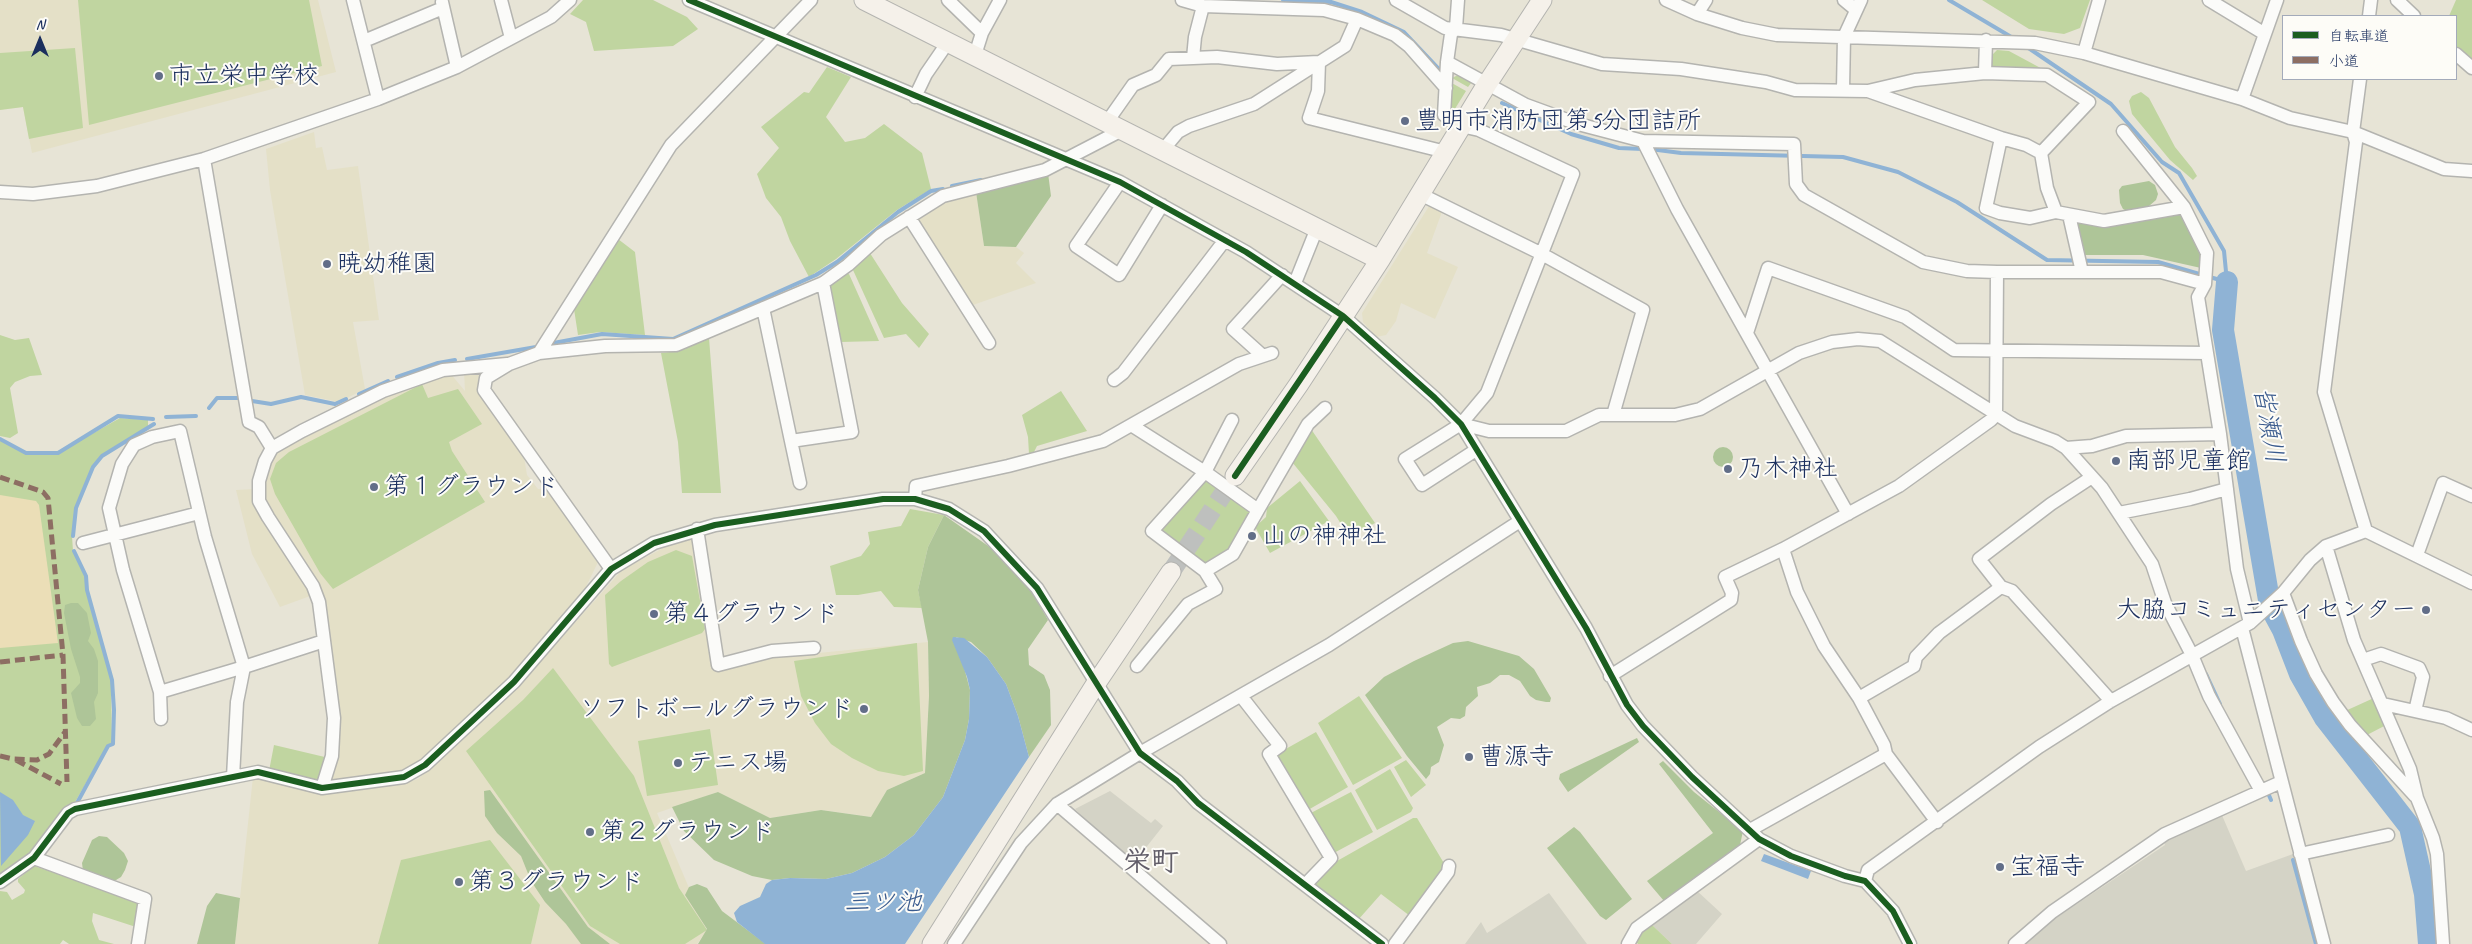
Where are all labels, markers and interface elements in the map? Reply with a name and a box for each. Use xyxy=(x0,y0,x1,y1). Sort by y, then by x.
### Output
north arrow xyxy=(15,15,65,65)
legend xyxy=(2282,15,2457,80)
text: N xyxy=(36,16,44,33)
text: 自転車道 xyxy=(2329,27,2389,46)
text: 小道 xyxy=(2329,52,2359,71)
place label: 市立栄中学校 xyxy=(169,61,319,91)
marker: 市立栄中学校 xyxy=(153,70,165,82)
place label: 豊明市消防団第5分団詰所 xyxy=(1415,106,1701,136)
marker: 豊明市消防団第5分団詰所 xyxy=(1399,115,1411,127)
place label: 暁幼稚園 xyxy=(337,249,437,279)
marker: 暁幼稚園 xyxy=(321,258,333,270)
water label: 皆瀬川 xyxy=(2246,384,2290,466)
place label: 南部児童館 xyxy=(2126,446,2251,476)
place label: 乃木神社 xyxy=(1738,454,1838,484)
marker: 南部児童館 xyxy=(2110,455,2122,467)
marker: 乃木神社 xyxy=(1722,463,1734,475)
place label: 第１グラウンド xyxy=(384,472,559,502)
marker: 第１グラウンド xyxy=(368,481,380,493)
place label: 山の神神社 xyxy=(1262,521,1387,551)
marker: 山の神神社 xyxy=(1246,530,1258,542)
place label: 大脇コミュニティセンター xyxy=(2116,595,2416,625)
place label: 第４グラウンド xyxy=(664,599,839,629)
marker: 大脇コミュニティセンター xyxy=(2420,604,2432,616)
marker: 第４グラウンド xyxy=(648,608,660,620)
place label: ソフトボールグラウンド xyxy=(579,694,854,724)
marker: ソフトボールグラウンド xyxy=(858,703,870,715)
place label: 曹源寺 xyxy=(1479,742,1554,772)
place label: テニス場 xyxy=(688,748,788,778)
marker: 曹源寺 xyxy=(1463,751,1475,763)
marker: テニス場 xyxy=(672,757,684,769)
place label: 第２グラウンド xyxy=(600,817,775,847)
marker: 第２グラウンド xyxy=(584,826,596,838)
district label: 栄町 xyxy=(1123,846,1179,880)
place label: 宝福寺 xyxy=(2010,852,2085,882)
marker: 宝福寺 xyxy=(1994,861,2006,873)
place label: 第３グラウンド xyxy=(469,867,644,897)
marker: 第３グラウンド xyxy=(453,876,465,888)
water label: 三ツ池 xyxy=(844,887,922,919)

